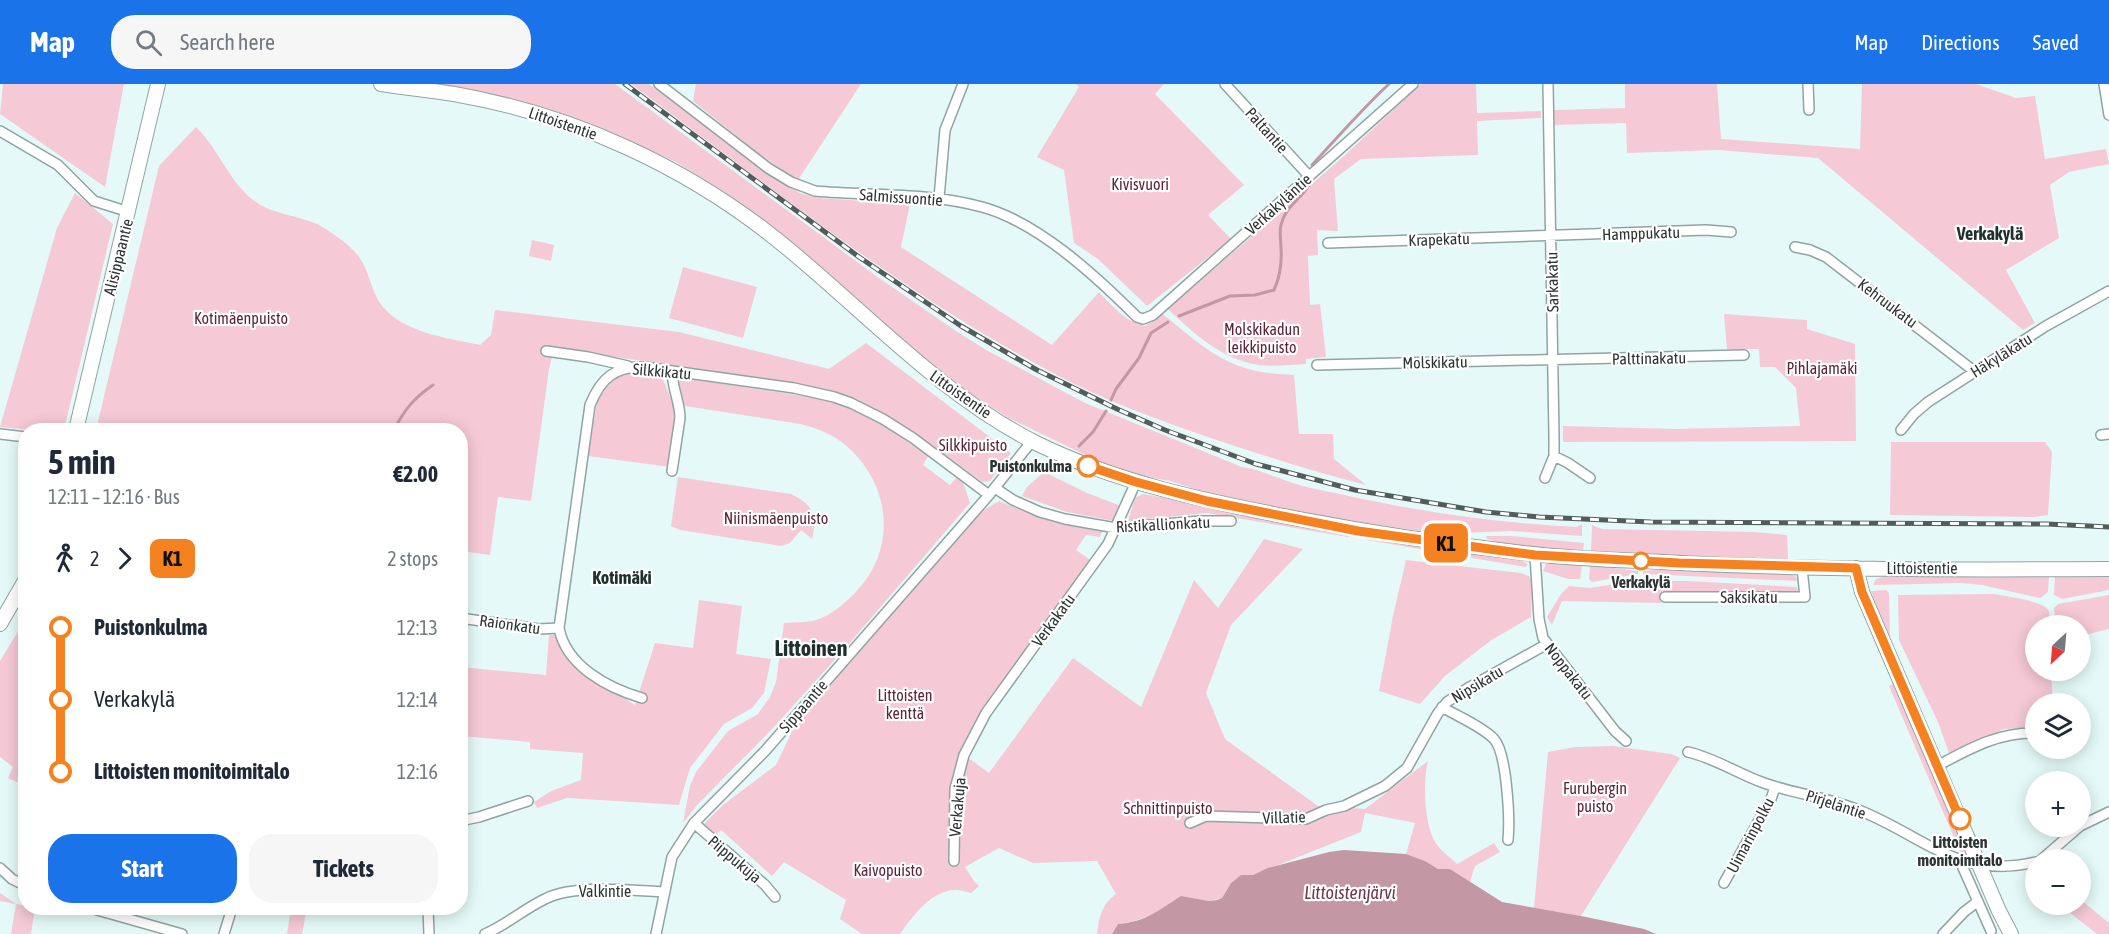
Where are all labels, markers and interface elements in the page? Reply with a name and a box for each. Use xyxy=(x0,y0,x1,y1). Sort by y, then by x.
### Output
search box xyxy=(111,15,531,69)
text: Map xyxy=(30,26,75,58)
icon: search xyxy=(132,26,165,59)
text: Search here xyxy=(180,29,275,55)
text: Map xyxy=(1854,30,1888,54)
text: Directions xyxy=(1921,30,2000,54)
text: Saved xyxy=(2033,30,2079,54)
street label: Littoistentie xyxy=(527,103,599,143)
street label: Paltantie xyxy=(1242,104,1292,156)
street label: Verkakyläntie xyxy=(1241,170,1315,239)
park label: Kivisvuori xyxy=(1111,175,1169,193)
street label: Salmissuontie xyxy=(859,185,943,209)
street label: Alisippaantie xyxy=(100,217,137,297)
street label: Hamppukatu xyxy=(1602,223,1680,244)
district label: Verkakylä xyxy=(1956,223,2023,244)
street label: Krapekatu xyxy=(1408,229,1470,250)
street label: Sarkakatu xyxy=(1542,252,1562,312)
street label: Kehruukatu xyxy=(1855,275,1921,331)
park label: Kotimäenpuisto xyxy=(194,309,288,328)
park label: Molskikadun leikkipuisto xyxy=(1224,320,1300,357)
street label: Häkyläkatu xyxy=(1967,329,2036,382)
street label: Palttinakatu xyxy=(1612,348,1686,368)
street label: Molskikatu xyxy=(1402,352,1468,372)
street label: Silkkikatu xyxy=(632,359,692,383)
park label: Pihlajamäki xyxy=(1787,359,1857,378)
street label: Littoistentie xyxy=(927,366,995,422)
park label: Silkkipuisto xyxy=(939,436,1007,455)
text: 5 min xyxy=(48,443,115,481)
marker: Puistonkulma xyxy=(1077,455,1099,477)
place label: Puistonkulma xyxy=(989,457,1072,475)
text: €2.00 xyxy=(393,461,438,487)
text: 12:11 – 12:16 · Bus xyxy=(48,485,180,508)
park label: Niinismäenpuisto xyxy=(724,509,828,528)
street label: Ristikallionkatu xyxy=(1115,513,1211,535)
line badge: K1 xyxy=(1419,524,1473,562)
text: K1 xyxy=(1436,531,1456,555)
icon: walk xyxy=(48,542,81,575)
icon: forward xyxy=(108,542,141,575)
text: K1 xyxy=(162,546,183,570)
text: 2 xyxy=(90,547,99,570)
text: 2 stops xyxy=(387,547,438,570)
marker: Verkakylä xyxy=(1632,552,1650,570)
street label: Littoistentie xyxy=(1887,559,1957,577)
district label: Kotimäki xyxy=(592,567,652,588)
place label: Verkakylä xyxy=(1610,573,1671,591)
street label: Saksikatu xyxy=(1720,588,1778,606)
street label: Verkakatu xyxy=(1028,590,1078,650)
street label: Raionkatu xyxy=(478,611,542,637)
text: Puistonkulma xyxy=(94,614,208,640)
north arrow xyxy=(2025,615,2091,681)
map controls xyxy=(2025,615,2091,915)
text: 12:13 xyxy=(397,616,438,639)
district label: Littoinen xyxy=(775,635,847,661)
street label: Noppakatu xyxy=(1541,639,1597,703)
street label: Nipsikatu xyxy=(1448,662,1507,707)
street label: Sippaantie xyxy=(775,676,831,737)
text: Verkakylä xyxy=(94,686,175,712)
park label: Littoisten kenttä xyxy=(877,686,933,722)
text: 12:14 xyxy=(397,688,438,711)
button: layers xyxy=(2025,693,2091,759)
text: Littoisten monitoimitalo xyxy=(94,758,290,784)
text: 12:16 xyxy=(397,760,438,783)
button: + xyxy=(2025,771,2091,837)
street label: Verkakuja xyxy=(945,776,970,838)
park label: Furubergin puisto xyxy=(1563,779,1627,816)
street label: Pirjeläntie xyxy=(1803,786,1868,823)
street label: Uimarinpolku xyxy=(1723,794,1778,876)
park label: Schnittinpuisto xyxy=(1123,799,1213,818)
street label: Villatie xyxy=(1262,807,1306,827)
marker: Littoisten monitoimitalo xyxy=(1949,808,1971,830)
street label: Piippukuja xyxy=(704,832,765,887)
place label: Littoisten monitoimitalo xyxy=(1918,833,2003,869)
button: Start xyxy=(48,834,237,903)
button: Tickets xyxy=(249,834,438,903)
button: − xyxy=(2025,849,2091,915)
park label: Kaivopuisto xyxy=(853,861,923,880)
street label: Valkintie xyxy=(579,882,631,900)
water label: Littoistenjärvi xyxy=(1304,882,1396,903)

